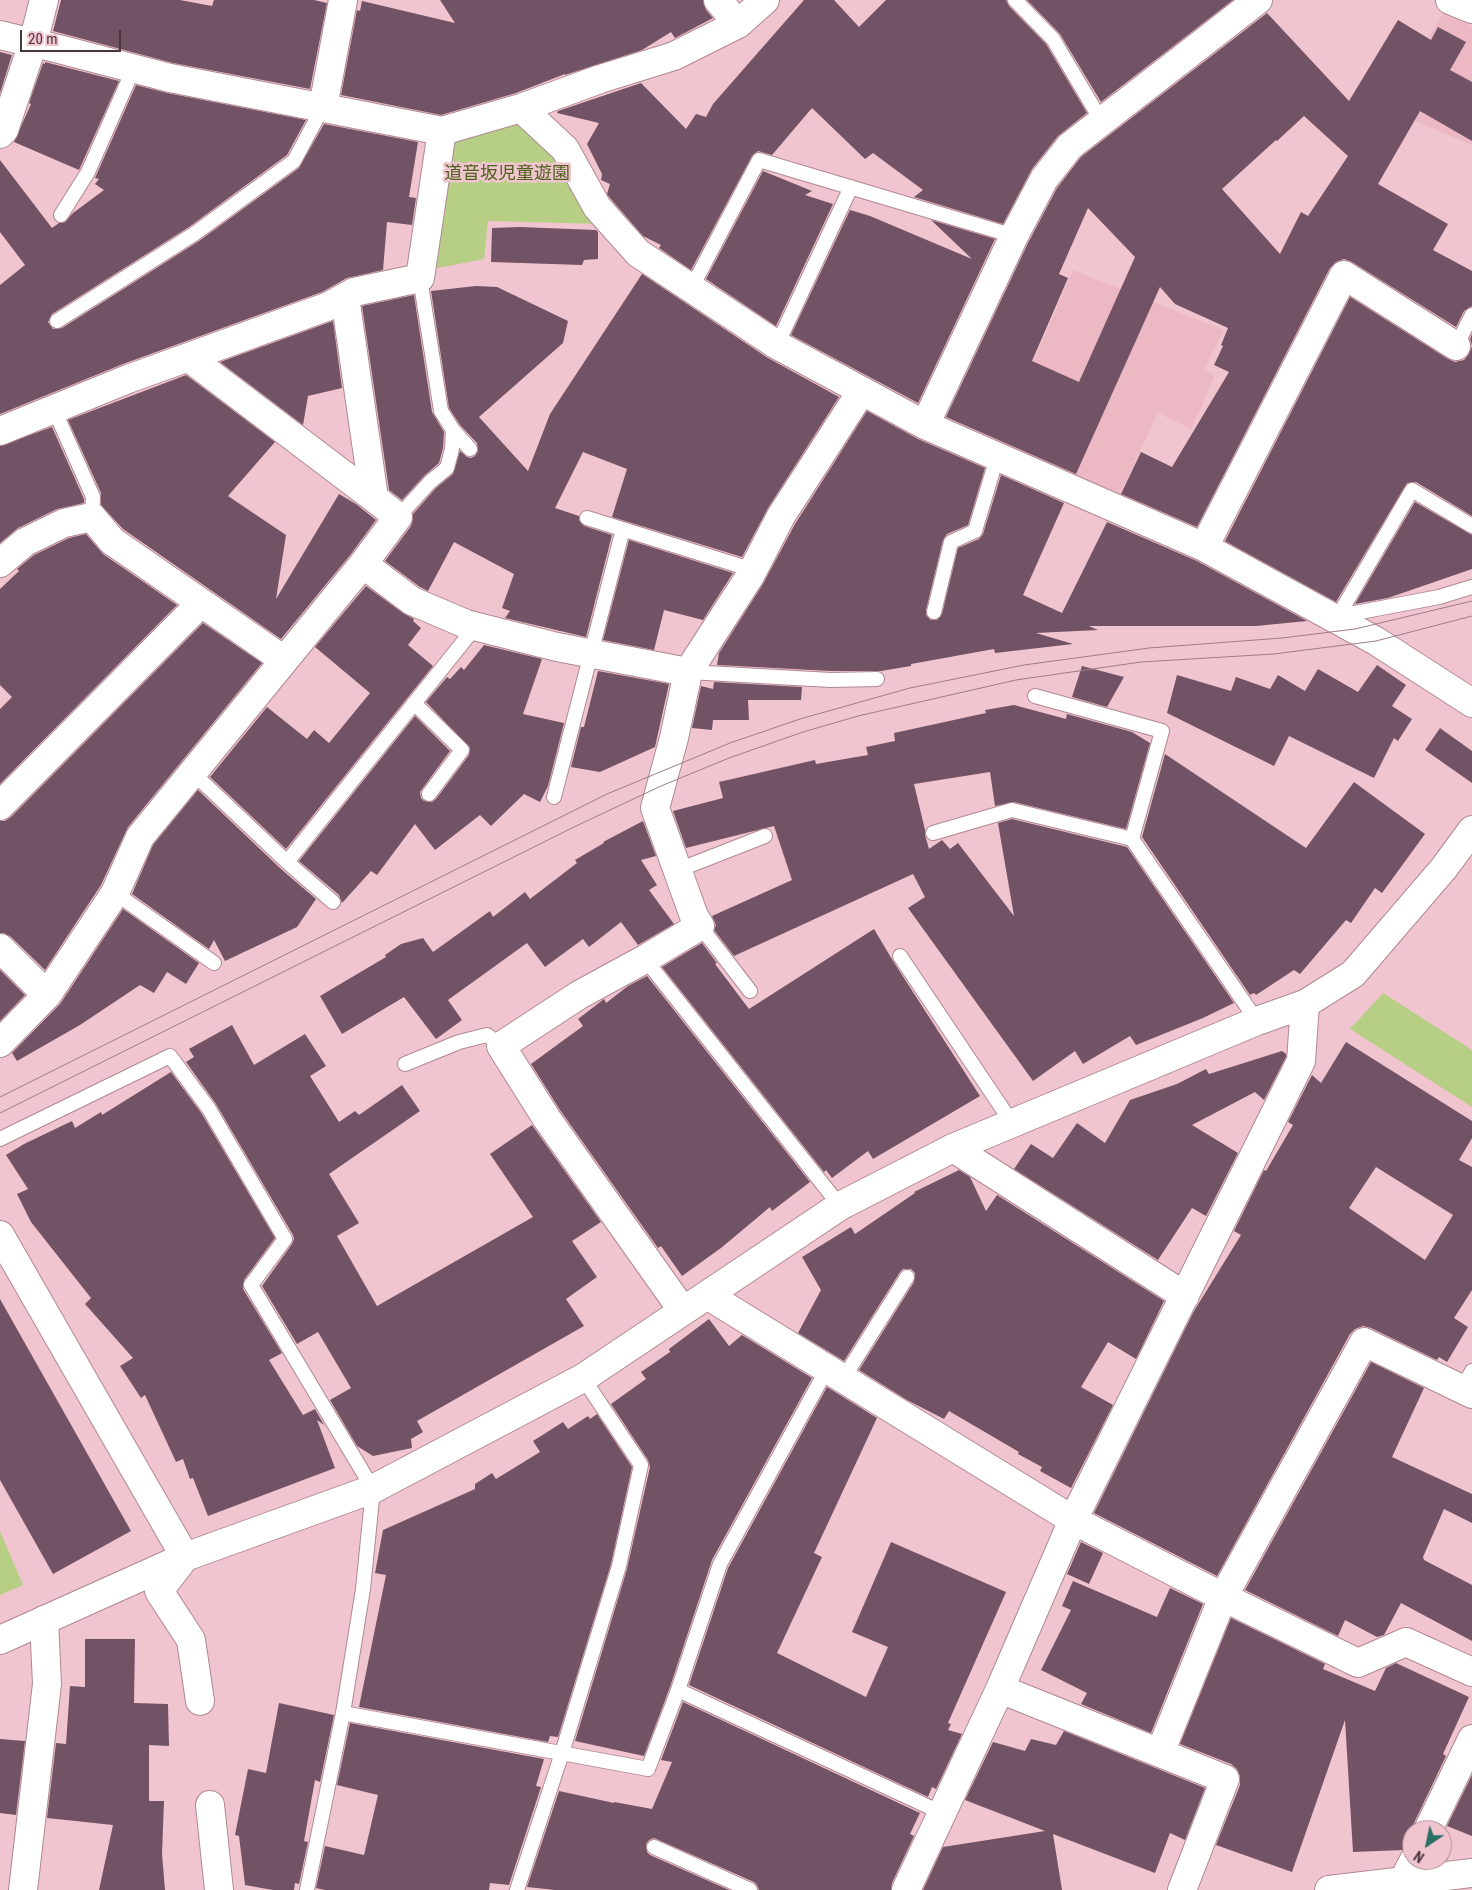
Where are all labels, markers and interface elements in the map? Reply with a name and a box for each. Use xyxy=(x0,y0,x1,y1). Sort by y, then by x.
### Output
scale bar xyxy=(22,20,124,52)
text: 20 m xyxy=(28,30,58,48)
park label: 道音坂児童遊園 xyxy=(444,163,570,185)
north arrow xyxy=(1402,1820,1452,1870)
text: N xyxy=(1411,1848,1427,1866)

